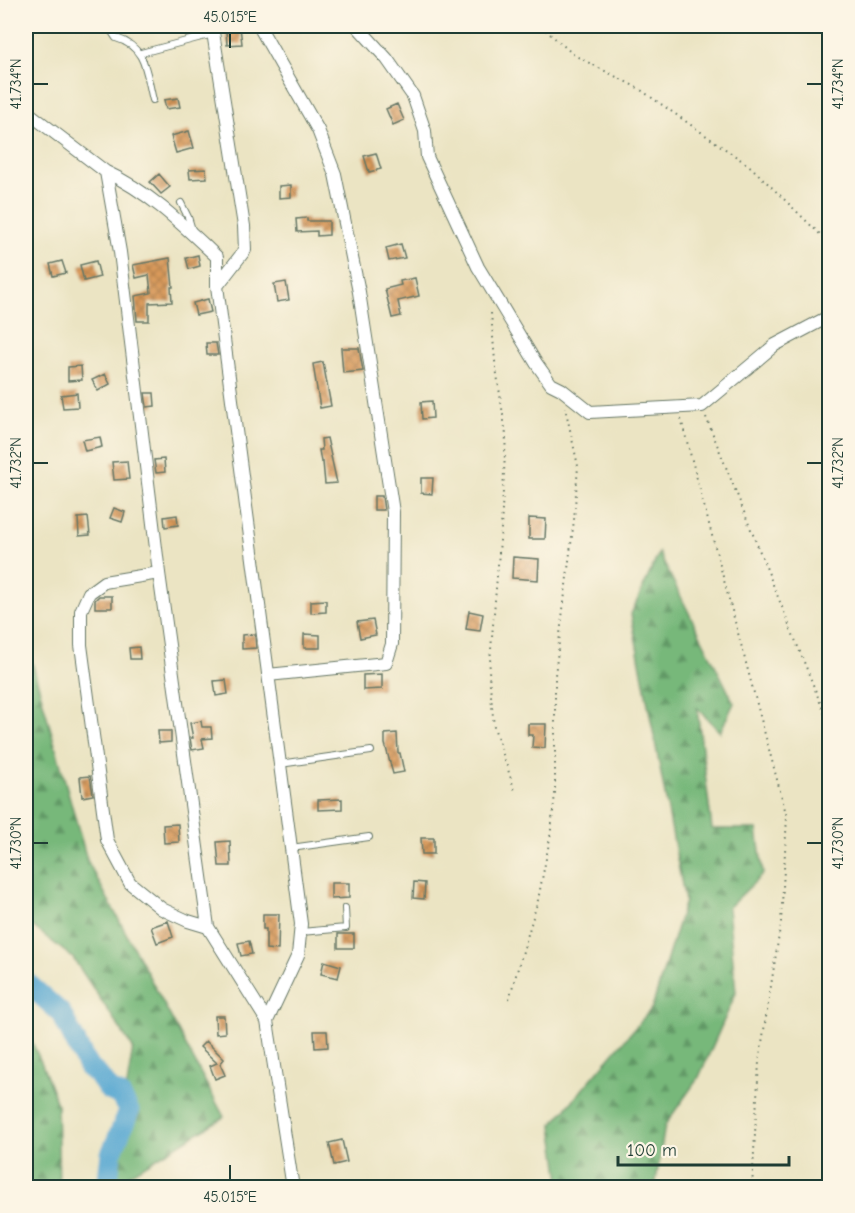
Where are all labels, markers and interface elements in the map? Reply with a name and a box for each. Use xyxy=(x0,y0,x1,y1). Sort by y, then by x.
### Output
text: 45.015°E xyxy=(203,8,257,26)
text: 41.734°N xyxy=(7,58,25,110)
text: 41.734°N xyxy=(829,58,847,110)
text: 41.732°N xyxy=(7,437,25,489)
text: 41.732°N xyxy=(829,437,847,489)
text: 41.730°N xyxy=(7,817,25,869)
text: 41.730°N xyxy=(829,817,847,869)
scale bar xyxy=(618,1129,789,1167)
text: 100 m xyxy=(627,1140,677,1161)
text: 45.015°E xyxy=(203,1188,257,1206)

